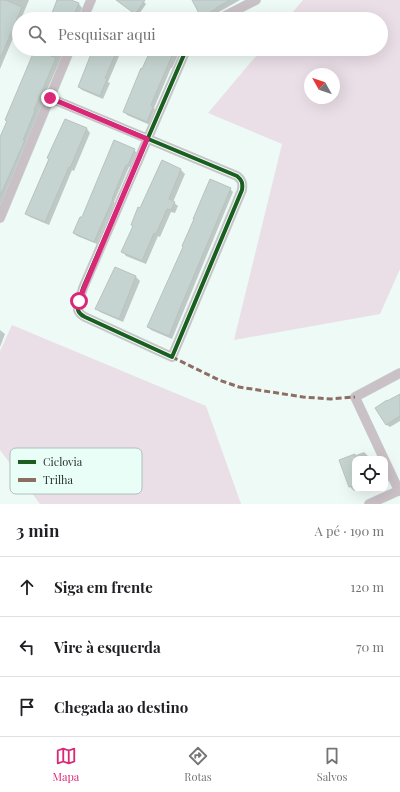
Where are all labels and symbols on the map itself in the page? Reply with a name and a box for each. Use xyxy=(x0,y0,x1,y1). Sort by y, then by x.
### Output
north arrow xyxy=(304,68,340,104)
route end xyxy=(41,89,59,107)
route start xyxy=(70,292,88,310)
legend xyxy=(10,448,142,494)
text: Ciclovia xyxy=(43,454,83,469)
text: Trilha xyxy=(43,472,74,487)

